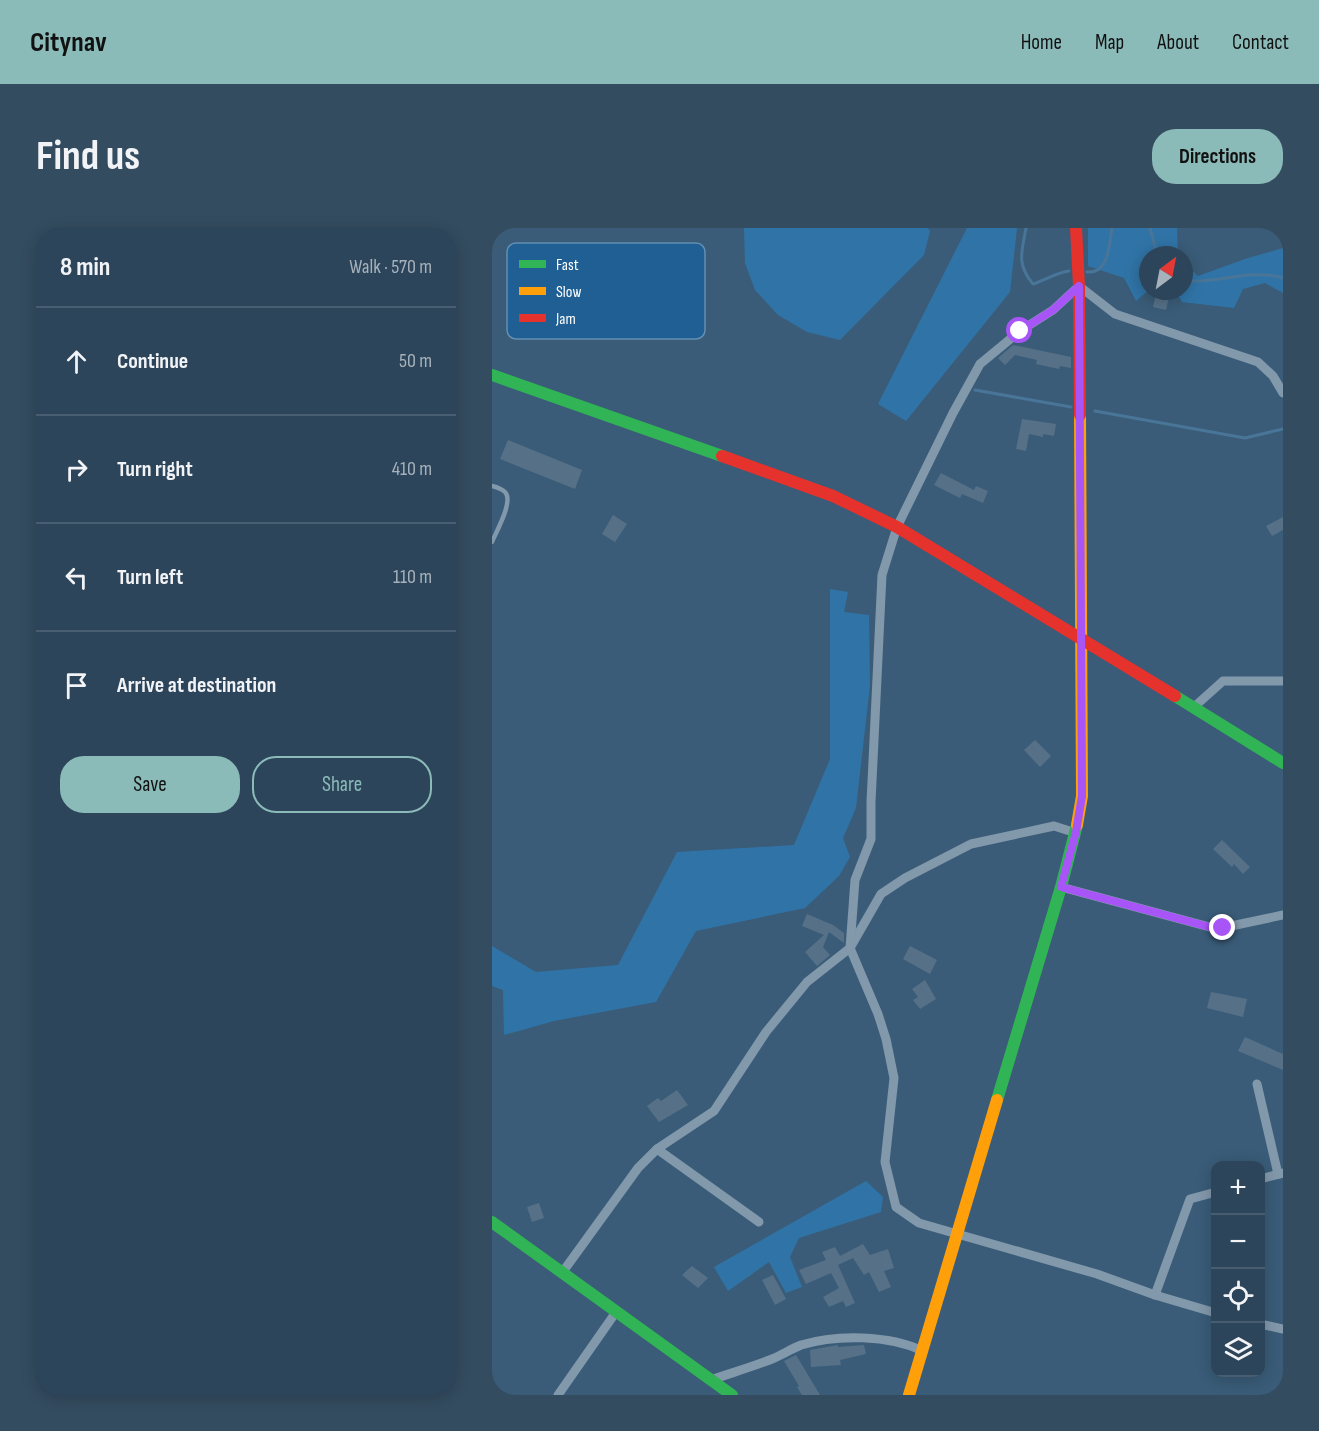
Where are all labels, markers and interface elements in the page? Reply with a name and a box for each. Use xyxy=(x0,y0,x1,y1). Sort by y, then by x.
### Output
text: Citynav xyxy=(30,26,107,59)
text: Home xyxy=(1021,30,1062,55)
text: Map xyxy=(1095,30,1124,55)
text: About xyxy=(1157,30,1199,55)
text: Contact xyxy=(1232,30,1289,55)
button: Directions xyxy=(1152,129,1283,184)
text: Find us xyxy=(36,131,140,182)
legend xyxy=(507,243,705,339)
north arrow xyxy=(1139,246,1193,300)
text: 8 min xyxy=(60,252,110,283)
text: Walk · 570 m xyxy=(349,255,432,279)
text: Fast xyxy=(556,256,579,275)
text: Slow xyxy=(556,283,581,302)
text: Jam xyxy=(555,310,576,329)
route start xyxy=(1006,317,1032,343)
icon: ahead xyxy=(60,345,93,378)
text: Continue xyxy=(117,348,188,375)
text: 50 m xyxy=(399,349,432,373)
icon: right xyxy=(60,453,93,486)
text: Turn right xyxy=(117,456,193,483)
text: 410 m xyxy=(392,457,432,481)
icon: left xyxy=(60,561,93,594)
text: Turn left xyxy=(117,564,183,591)
text: 110 m xyxy=(393,565,432,589)
icon: arrive xyxy=(60,669,93,702)
text: Arrive at destination xyxy=(117,672,276,699)
button: Save xyxy=(60,756,240,813)
button: Share xyxy=(252,756,432,813)
route end xyxy=(1209,914,1235,940)
map controls xyxy=(1211,1161,1265,1377)
button: + xyxy=(1211,1161,1265,1215)
button: − xyxy=(1211,1215,1265,1269)
button: locate xyxy=(1211,1269,1265,1323)
button: layers xyxy=(1211,1323,1265,1377)

